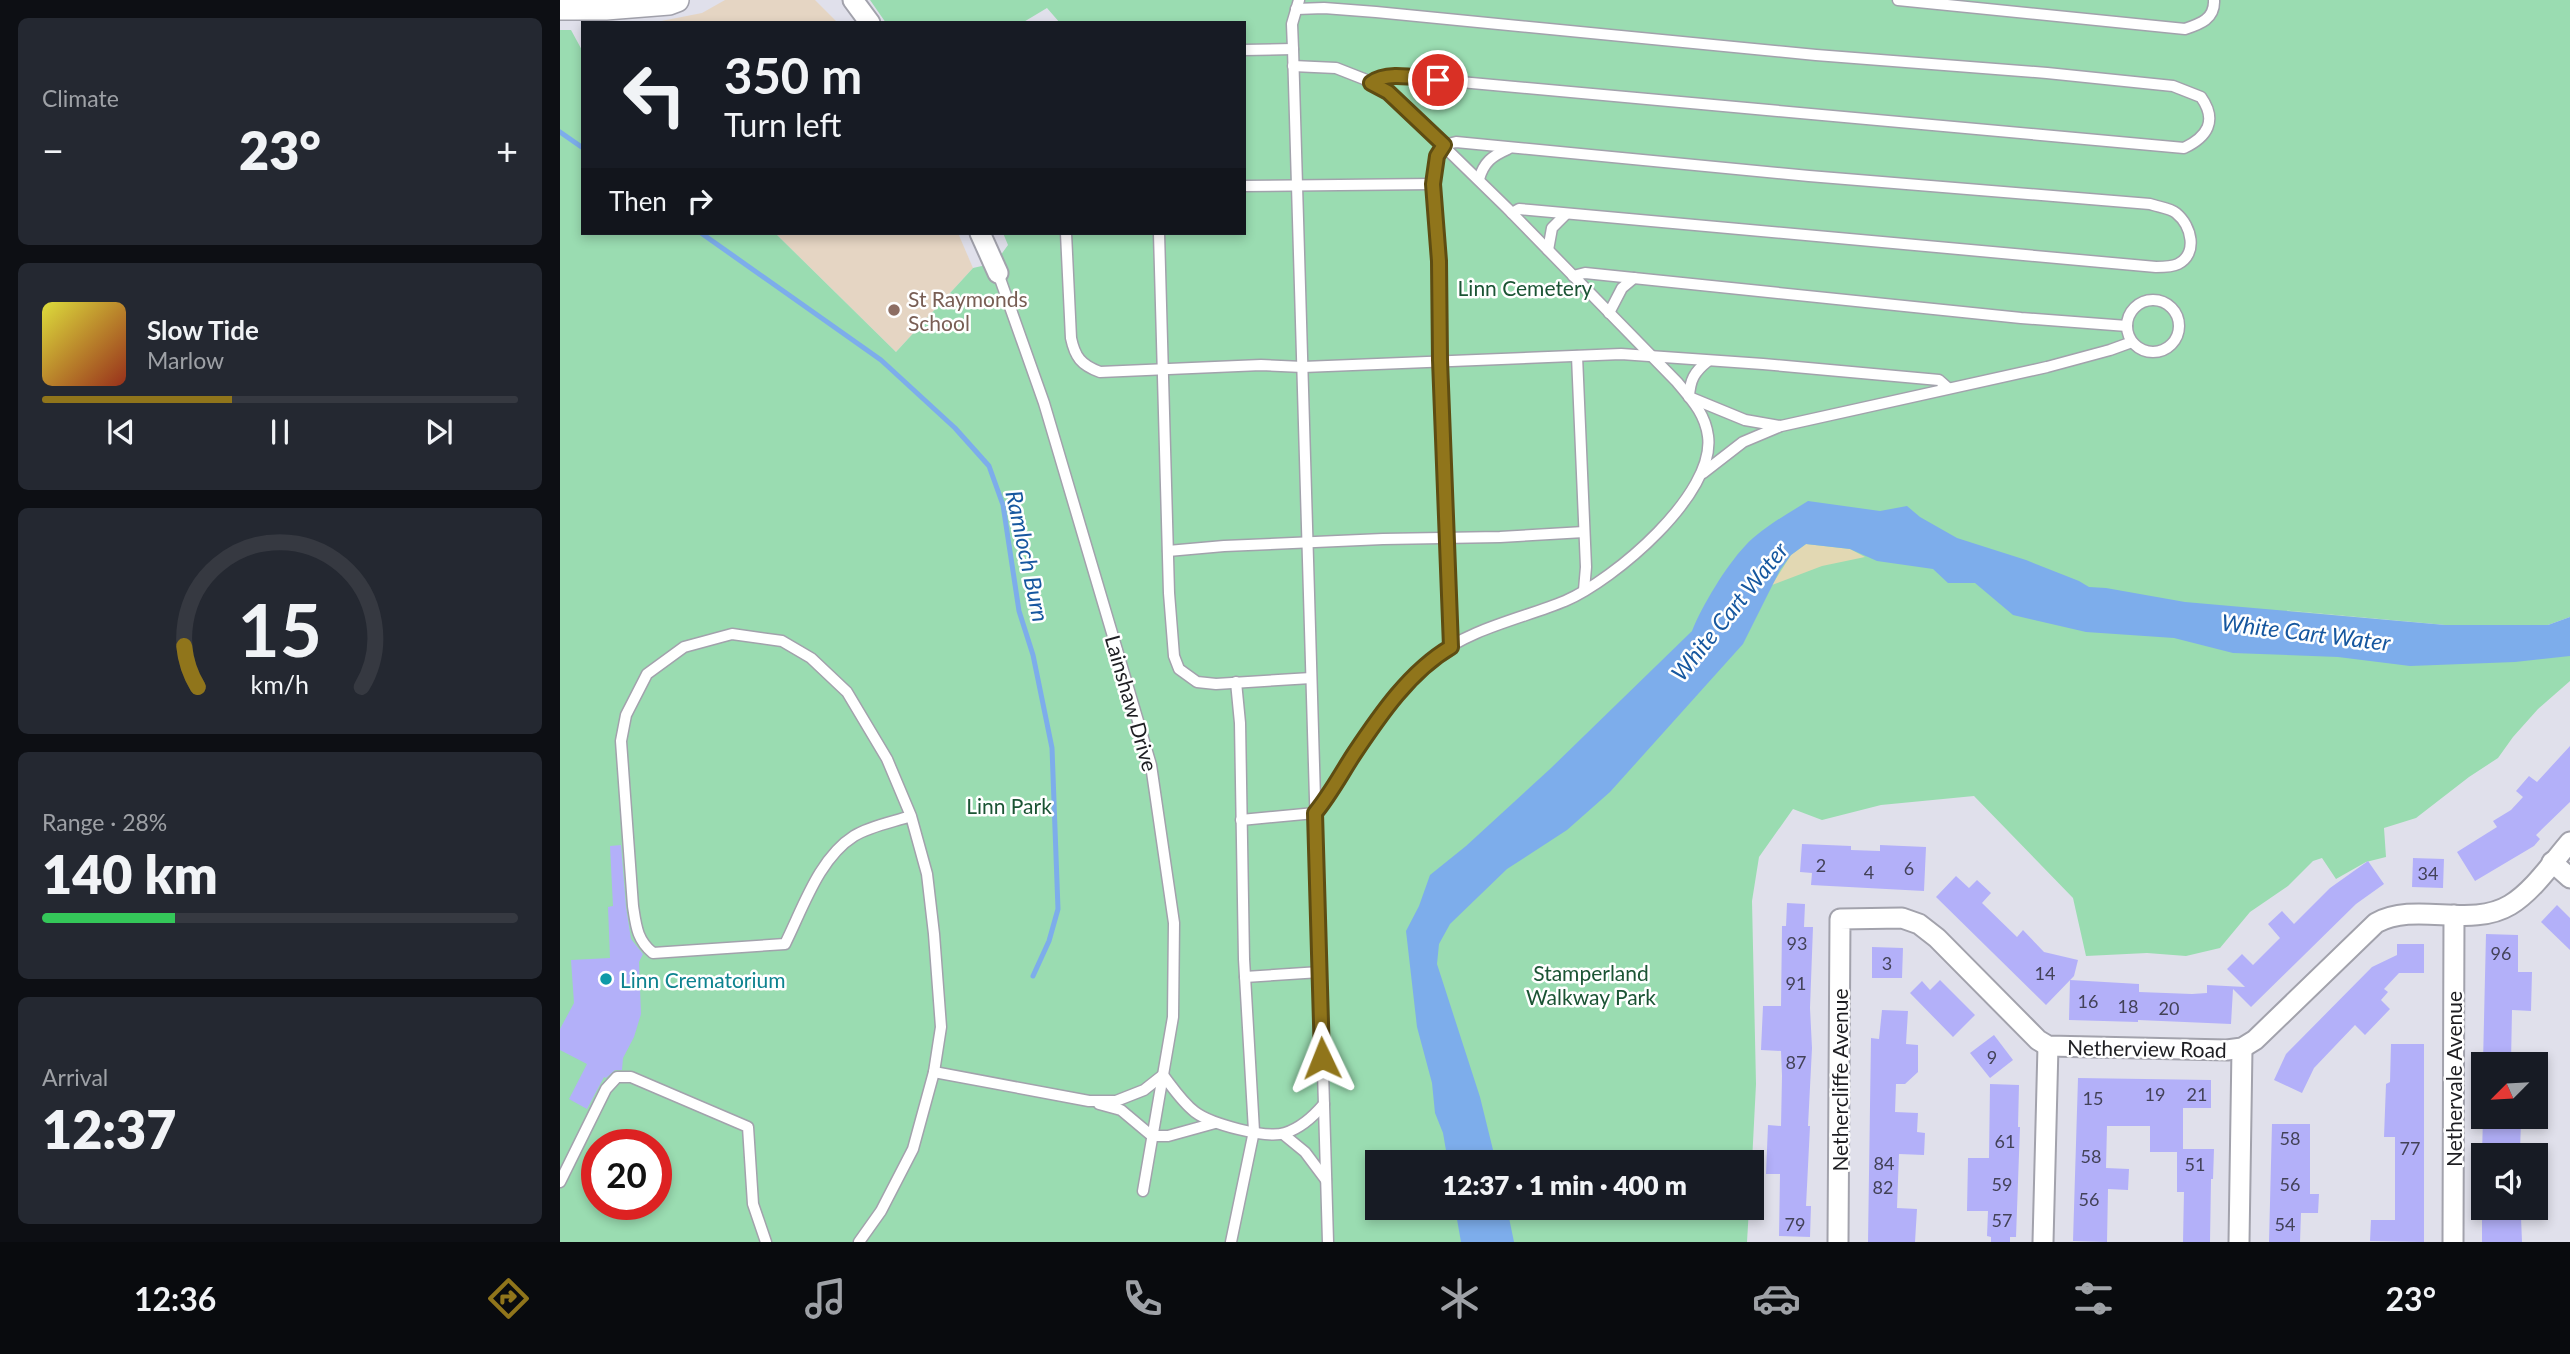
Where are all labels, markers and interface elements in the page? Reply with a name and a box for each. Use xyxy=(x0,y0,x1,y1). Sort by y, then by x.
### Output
text: 350 m xyxy=(724,46,862,104)
icon: left xyxy=(609,49,700,140)
pin xyxy=(1408,50,1468,110)
icon: arrive xyxy=(1419,61,1457,99)
text: Climate xyxy=(42,84,119,112)
text: Turn left xyxy=(724,105,841,144)
text: 23° xyxy=(239,119,321,181)
text: − xyxy=(42,127,64,173)
text: + xyxy=(496,127,518,173)
icon: right xyxy=(681,182,719,220)
text: Then xyxy=(609,185,667,217)
park label: Linn Cemetery xyxy=(1458,275,1593,300)
place label: St Raymonds School xyxy=(908,286,1028,335)
marker: St Raymonds School xyxy=(886,302,902,318)
text: Slow Tide xyxy=(147,314,259,346)
text: Marlow xyxy=(147,346,224,374)
icon: previous xyxy=(102,413,140,451)
icon: pause xyxy=(261,413,299,451)
icon: next xyxy=(420,413,458,451)
water label: Ramloch Burn xyxy=(1000,488,1056,624)
water label: White Cart Water xyxy=(1665,535,1794,686)
text: 15 xyxy=(238,585,322,673)
water label: White Cart Water xyxy=(2220,608,2393,656)
street label: Lainshaw Drive xyxy=(1101,632,1163,774)
text: km/h xyxy=(251,669,309,699)
park label: Linn Park xyxy=(966,793,1052,818)
text: Range · 28% xyxy=(42,808,167,836)
text: 140 km xyxy=(42,843,218,905)
house number: 2 xyxy=(1816,854,1826,876)
house number: 6 xyxy=(1904,857,1914,879)
house number: 4 xyxy=(1864,861,1874,883)
house number: 34 xyxy=(2418,862,2438,884)
house number: 93 xyxy=(1787,932,1807,954)
house number: 96 xyxy=(2491,942,2511,964)
house number: 3 xyxy=(1882,952,1892,974)
park label: Stamperland Walkway Park xyxy=(1526,960,1656,1009)
house number: 14 xyxy=(2035,962,2055,984)
place label: Linn Crematorium xyxy=(620,967,786,992)
marker: Linn Crematorium xyxy=(598,971,614,987)
house number: 91 xyxy=(1786,972,1806,994)
street label: Nethercliffe Avenue xyxy=(1827,988,1852,1172)
house number: 16 xyxy=(2078,990,2098,1012)
street label: Nethervale Avenue xyxy=(2441,991,2466,1167)
house number: 18 xyxy=(2118,995,2138,1017)
house number: 20 xyxy=(2159,997,2179,1019)
position arrow xyxy=(1285,1021,1359,1095)
street label: Netherview Road xyxy=(2067,1034,2227,1062)
house number: 9 xyxy=(1987,1046,1997,1068)
house number: 87 xyxy=(1786,1051,1806,1073)
north arrow xyxy=(2471,1052,2548,1129)
map controls xyxy=(2471,1052,2548,1220)
text: Arrival xyxy=(42,1063,108,1091)
house number: 19 xyxy=(2145,1083,2165,1105)
house number: 21 xyxy=(2187,1083,2207,1105)
house number: 15 xyxy=(2083,1087,2103,1109)
text: 12:37 xyxy=(42,1098,176,1160)
house number: 58 xyxy=(2280,1127,2300,1149)
speed limit sign: 20 xyxy=(581,1129,672,1220)
house number: 61 xyxy=(1995,1130,2015,1152)
house number: 77 xyxy=(2400,1137,2420,1159)
button: sound xyxy=(2471,1143,2548,1220)
house number: 58 xyxy=(2081,1145,2101,1167)
house number: 84 xyxy=(1874,1152,1894,1174)
house number: 51 xyxy=(2185,1153,2205,1175)
text: 12:37 · 1 min · 400 m xyxy=(1442,1169,1687,1201)
house number: 59 xyxy=(1992,1173,2012,1195)
house number: 56 xyxy=(2280,1173,2300,1195)
house number: 82 xyxy=(1873,1176,1893,1198)
house number: 56 xyxy=(2079,1188,2099,1210)
house number: 57 xyxy=(1992,1209,2012,1231)
house number: 79 xyxy=(1785,1213,1805,1235)
house number: 54 xyxy=(2275,1213,2295,1235)
icon: directions xyxy=(484,1274,533,1323)
icon: music xyxy=(801,1274,850,1323)
icon: phone xyxy=(1118,1274,1167,1323)
icon: climate xyxy=(1435,1274,1484,1323)
icon: car xyxy=(1752,1274,1801,1323)
icon: filters xyxy=(2069,1274,2118,1323)
text: 12:36 xyxy=(134,1279,216,1318)
text: 23° xyxy=(2386,1279,2436,1318)

